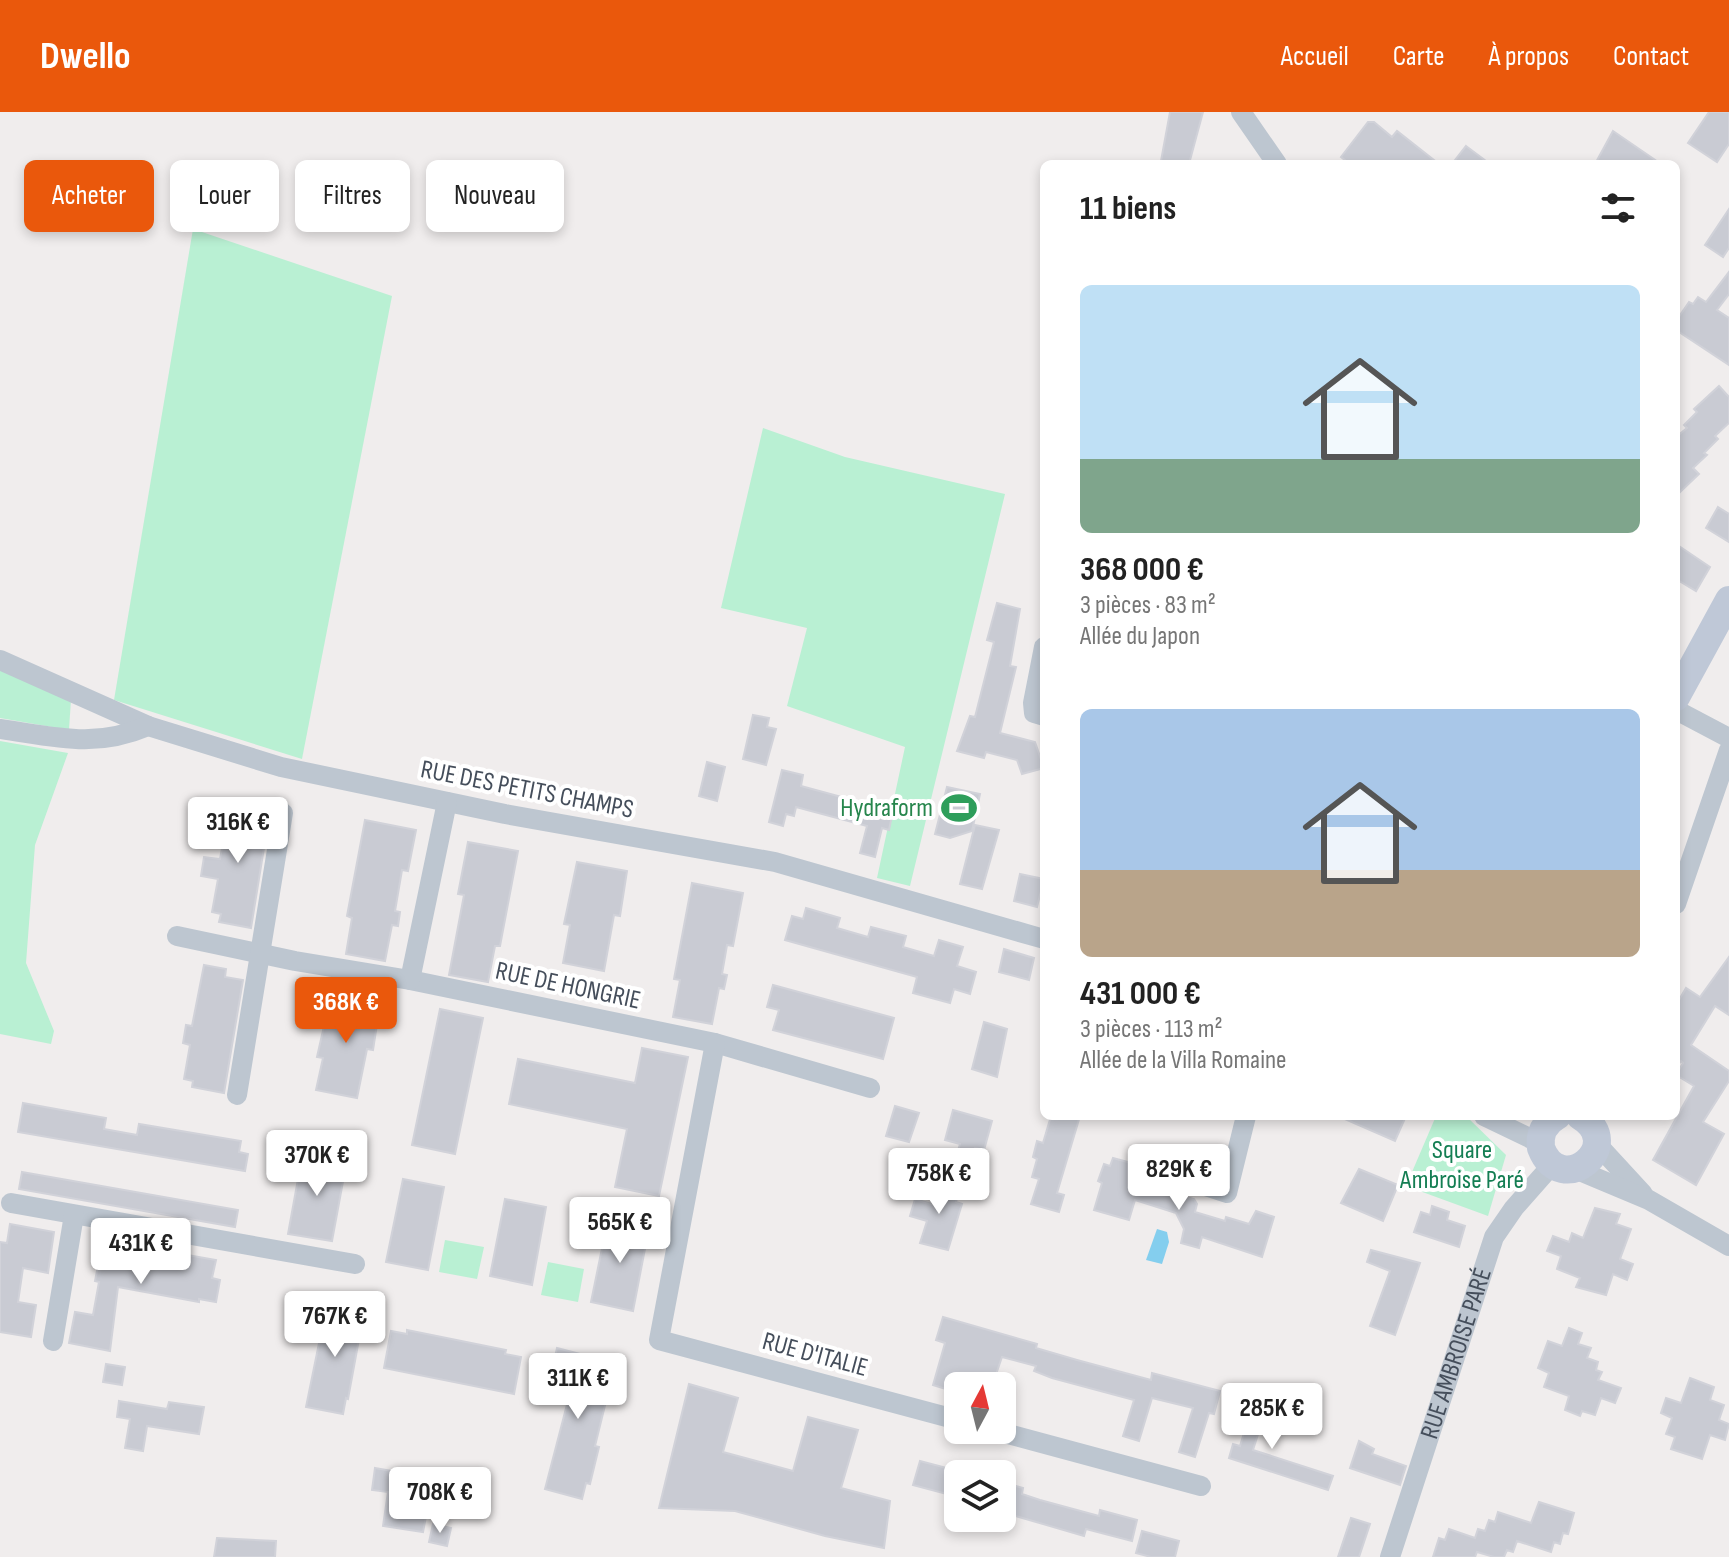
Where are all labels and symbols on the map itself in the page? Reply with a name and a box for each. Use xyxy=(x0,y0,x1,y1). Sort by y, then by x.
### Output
street label: RUE DES PETITS CHAMPS xyxy=(418,754,636,826)
sports icon: Hydraform xyxy=(940,789,978,827)
place label: Hydraform xyxy=(840,793,933,824)
pin: 316K € xyxy=(173,797,303,865)
street label: RUE DE HONGRIE xyxy=(493,956,643,1016)
pin: 368K € xyxy=(281,977,411,1045)
pin: 370K € xyxy=(252,1130,382,1198)
park label: Square Ambroise Paré xyxy=(1399,1135,1524,1196)
pin: 829K € xyxy=(1114,1144,1244,1212)
pin: 758K € xyxy=(874,1148,1004,1216)
pin: 565K € xyxy=(555,1197,685,1265)
pin: 431K € xyxy=(76,1218,206,1286)
street label: RUE AMBROISE PARÉ xyxy=(1414,1264,1498,1443)
pin: 767K € xyxy=(270,1291,400,1359)
street label: RUE D'ITALIE xyxy=(759,1326,871,1384)
pin: 311K € xyxy=(513,1353,643,1421)
north arrow xyxy=(944,1372,1016,1444)
pin: 285K € xyxy=(1207,1383,1337,1451)
pin: 708K € xyxy=(375,1467,505,1535)

